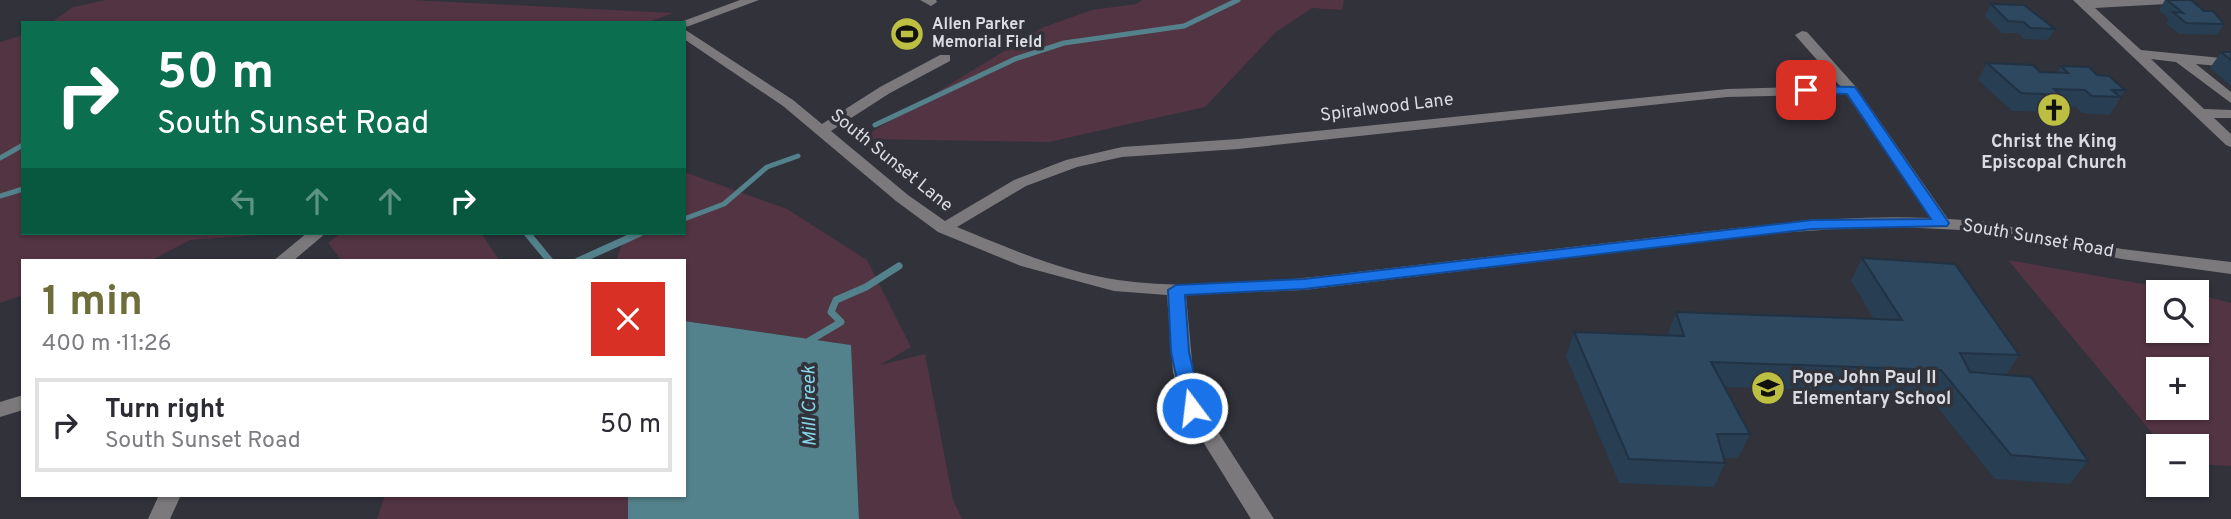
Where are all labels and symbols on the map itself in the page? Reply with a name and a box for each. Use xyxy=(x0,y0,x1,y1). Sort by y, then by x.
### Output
sports icon: Allen Parker Memorial Field xyxy=(888,15,926,53)
place label: Allen Parker Memorial Field xyxy=(932,15,1042,53)
pin xyxy=(1776,60,1836,120)
street label: Spiralwood Lane xyxy=(1319,88,1455,128)
church icon: Christ the King Episcopal Church xyxy=(2035,91,2073,129)
street label: South Sunset Lane xyxy=(825,104,957,218)
place label: Christ the King Episcopal Church xyxy=(1981,131,2127,175)
street label: South Sunset Road xyxy=(1961,214,2115,264)
water label: Mill Creek xyxy=(797,365,823,447)
place label: Pope John Paul II Elementary School xyxy=(1792,367,1951,411)
school or university icon: Pope John Paul II Elementary School xyxy=(1749,369,1787,407)
position arrow xyxy=(1155,371,1229,445)

